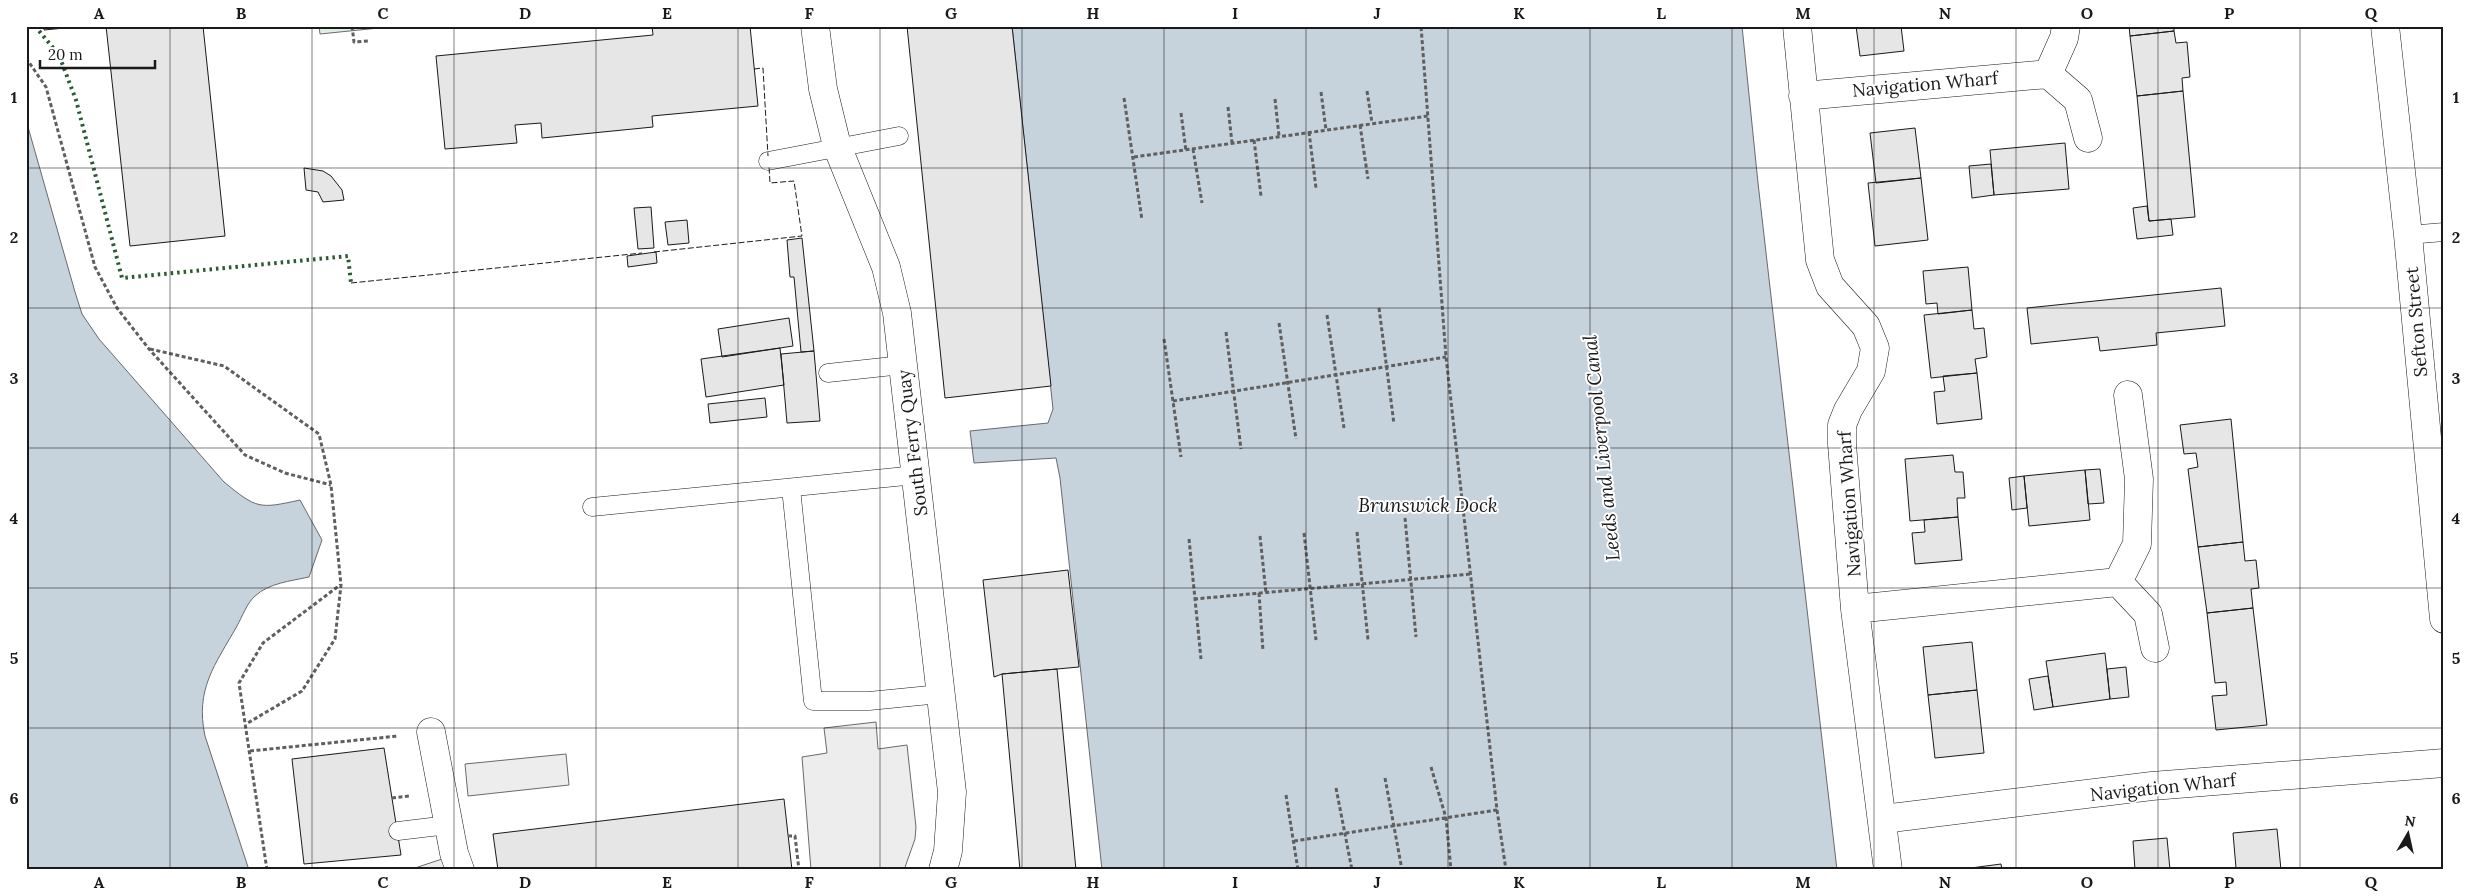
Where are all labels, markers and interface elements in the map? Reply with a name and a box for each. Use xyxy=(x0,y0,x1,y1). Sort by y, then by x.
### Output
text: A xyxy=(94,3,105,23)
text: B xyxy=(236,3,247,23)
text: C xyxy=(377,3,389,23)
text: D xyxy=(519,3,531,23)
text: E xyxy=(662,3,672,23)
text: F xyxy=(804,3,814,23)
text: G xyxy=(945,3,957,23)
text: H xyxy=(1087,3,1100,23)
text: I xyxy=(1232,3,1238,23)
text: J xyxy=(1373,3,1381,23)
text: K xyxy=(1513,3,1525,23)
text: L xyxy=(1656,3,1666,23)
text: M xyxy=(1795,3,1811,23)
text: N xyxy=(1939,3,1951,23)
text: O xyxy=(2081,3,2093,23)
text: P xyxy=(2224,3,2234,23)
text: Q xyxy=(2365,3,2378,23)
scale bar xyxy=(40,38,155,70)
text: 20 m xyxy=(48,45,83,64)
street label: Navigation Wharf xyxy=(1851,66,2001,102)
text: 1 xyxy=(11,87,17,107)
text: 1 xyxy=(2453,87,2459,107)
text: 2 xyxy=(10,227,18,247)
text: 2 xyxy=(2452,227,2460,247)
street label: Sefton Street xyxy=(2400,266,2432,378)
water label: Leeds and Liverpool Canal xyxy=(1577,333,1625,562)
text: 3 xyxy=(10,368,19,388)
street label: South Ferry Quay xyxy=(892,368,932,517)
text: 3 xyxy=(2452,368,2461,388)
street label: Navigation Wharf xyxy=(1832,428,1866,578)
water label: Brunswick Dock xyxy=(1358,493,1498,517)
text: 4 xyxy=(10,508,19,528)
text: 4 xyxy=(2452,508,2461,528)
text: 5 xyxy=(10,648,19,668)
text: 5 xyxy=(2452,648,2461,668)
street label: Navigation Wharf xyxy=(2089,768,2239,806)
text: 6 xyxy=(9,788,19,808)
text: 6 xyxy=(2451,788,2461,808)
north arrow xyxy=(2382,808,2432,858)
text: N xyxy=(2403,811,2417,831)
text: A xyxy=(94,872,105,892)
text: B xyxy=(236,872,247,892)
text: C xyxy=(377,872,389,892)
text: D xyxy=(519,872,531,892)
text: E xyxy=(662,872,672,892)
text: F xyxy=(804,872,814,892)
text: G xyxy=(945,872,957,892)
text: H xyxy=(1087,872,1100,892)
text: I xyxy=(1232,872,1238,892)
text: J xyxy=(1373,872,1381,892)
text: K xyxy=(1513,872,1525,892)
text: L xyxy=(1656,872,1666,892)
text: M xyxy=(1795,872,1811,892)
text: N xyxy=(1939,872,1951,892)
text: O xyxy=(2081,872,2093,892)
text: P xyxy=(2224,872,2234,892)
text: Q xyxy=(2365,872,2378,892)

